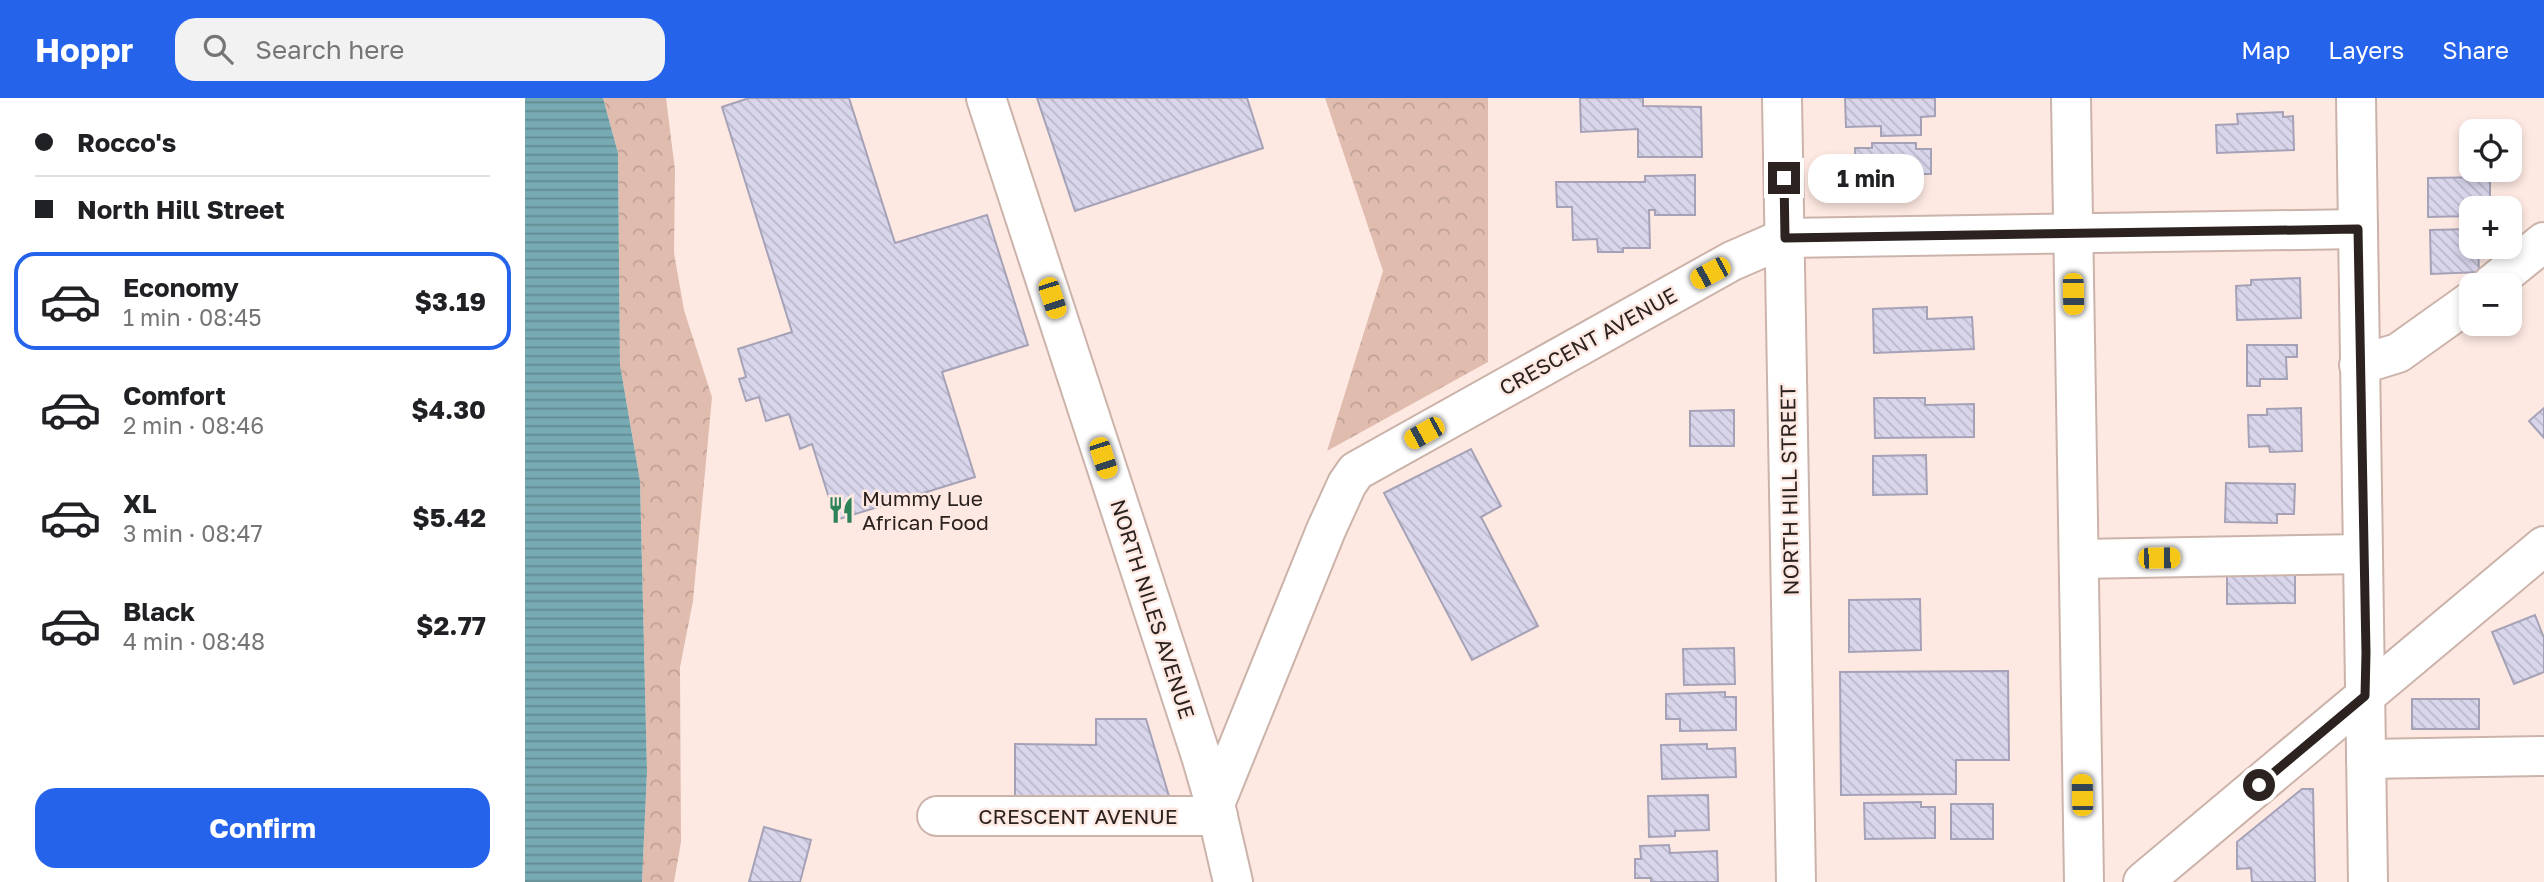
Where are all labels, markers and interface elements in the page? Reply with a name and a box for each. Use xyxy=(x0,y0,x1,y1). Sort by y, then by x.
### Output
search box xyxy=(175,18,665,81)
text: Hoppr xyxy=(35,30,133,69)
icon: search xyxy=(199,30,237,68)
text: Search here xyxy=(255,34,404,65)
text: Map xyxy=(2241,35,2290,64)
text: Layers xyxy=(2328,35,2404,64)
text: Share xyxy=(2442,35,2509,64)
map controls xyxy=(2459,119,2522,336)
button: locate xyxy=(2459,119,2522,182)
text: Rocco's xyxy=(77,127,176,158)
callout: 1 min xyxy=(1809,154,1924,202)
route end xyxy=(1768,162,1800,194)
text: 1 min xyxy=(1837,164,1895,192)
text: North Hill Street xyxy=(77,194,285,225)
button: + xyxy=(2459,196,2522,259)
car xyxy=(1687,254,1734,292)
icon: car xyxy=(39,270,102,333)
text: Economy xyxy=(123,272,239,303)
car xyxy=(2063,273,2084,315)
button: − xyxy=(2459,273,2522,336)
car xyxy=(1036,275,1069,321)
street label: CRESCENT AVENUE xyxy=(1495,281,1681,401)
text: $3.19 xyxy=(414,286,486,317)
text: 1 min · 08:45 xyxy=(123,303,262,331)
icon: car xyxy=(39,378,102,441)
text: Comfort xyxy=(123,380,226,411)
street label: NORTH HILL STREET xyxy=(1774,384,1804,596)
text: $4.30 xyxy=(411,394,486,425)
text: 2 min · 08:46 xyxy=(123,411,264,439)
car xyxy=(1401,414,1448,452)
car xyxy=(1087,435,1120,481)
place label: Mummy Lue African Food xyxy=(862,485,989,535)
icon: car xyxy=(39,486,102,549)
text: XL xyxy=(123,488,157,519)
restaurant icon: Mummy Lue African Food xyxy=(826,495,856,525)
street label: NORTH NILES AVENUE xyxy=(1105,496,1201,722)
text: $5.42 xyxy=(412,502,486,533)
text: 3 min · 08:47 xyxy=(123,519,263,547)
car xyxy=(2138,547,2181,569)
icon: car xyxy=(39,594,102,657)
text: Black xyxy=(123,596,195,627)
text: $2.77 xyxy=(416,610,486,641)
text: 4 min · 08:48 xyxy=(123,627,265,655)
route start xyxy=(2243,769,2275,801)
car xyxy=(2072,774,2093,816)
button: Confirm xyxy=(35,788,490,868)
street label: CRESCENT AVENUE xyxy=(978,803,1178,829)

